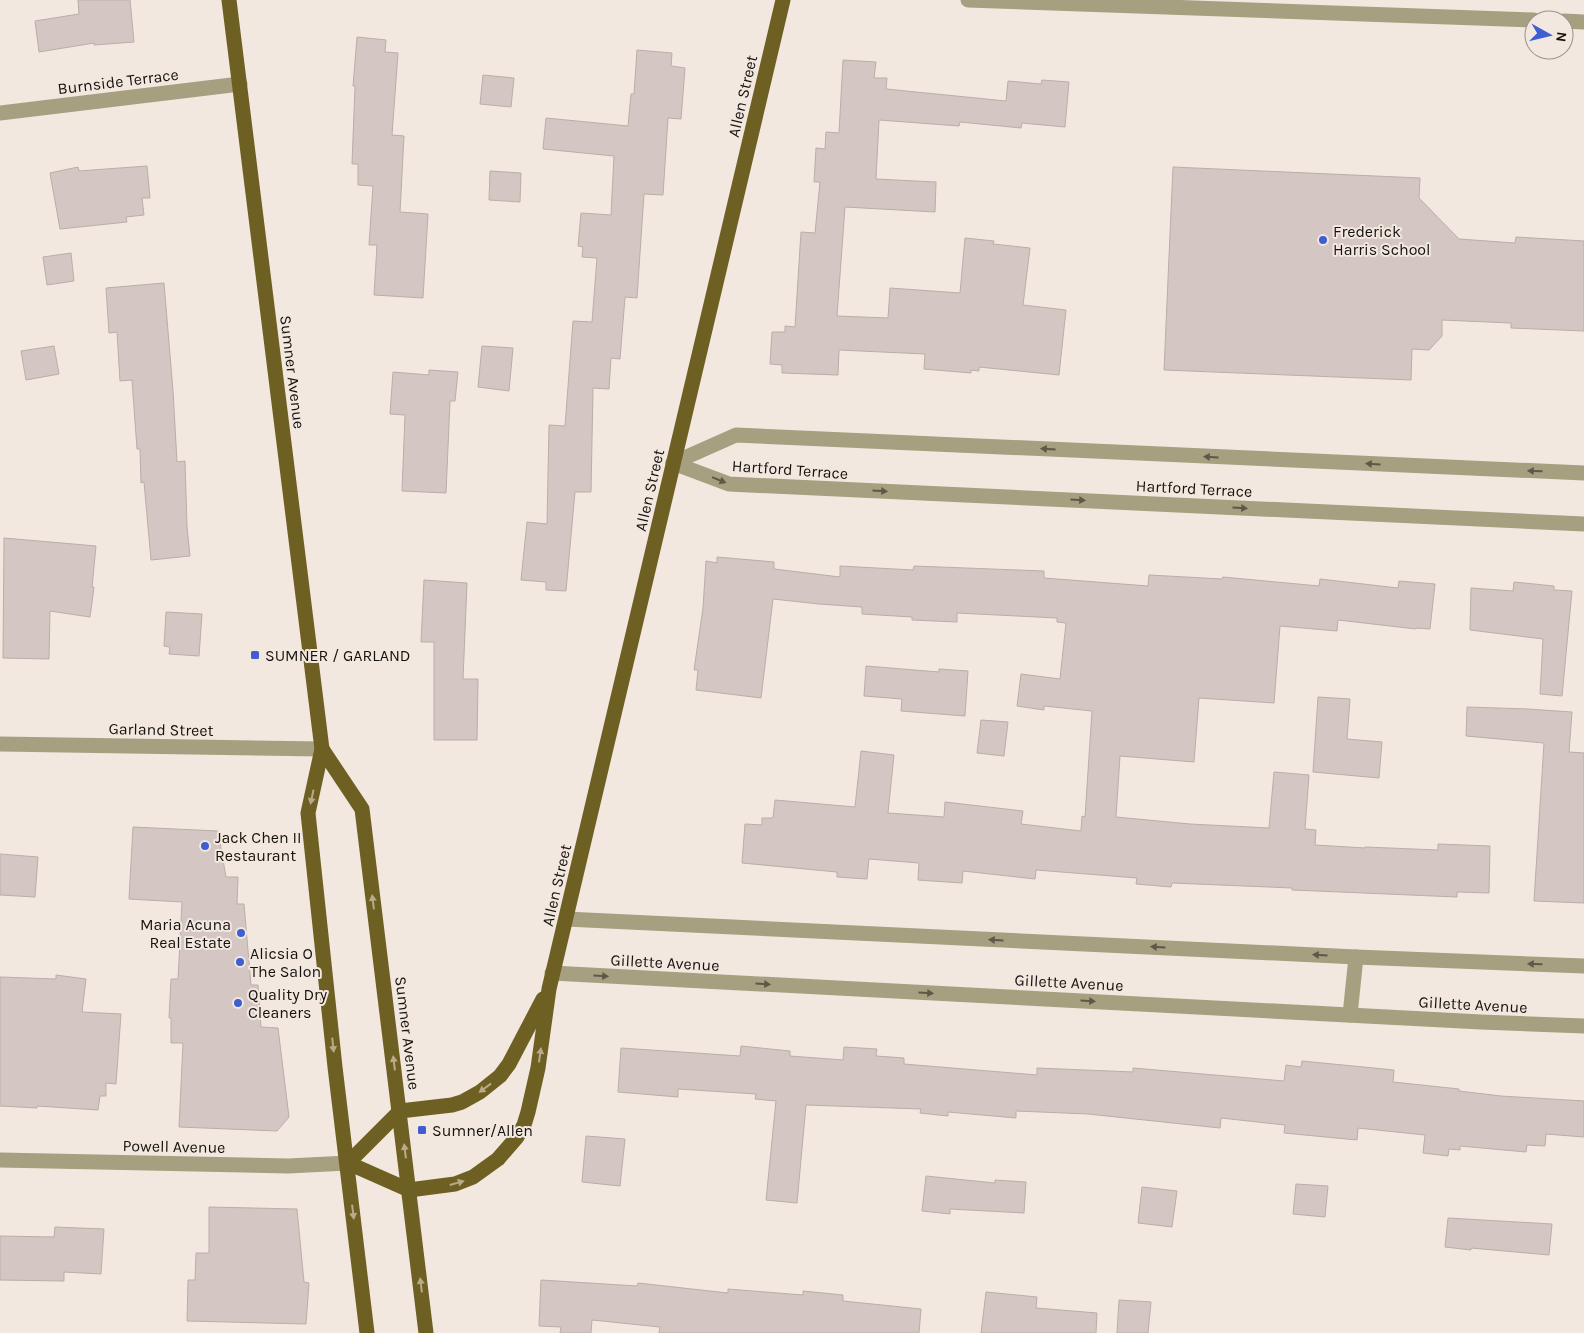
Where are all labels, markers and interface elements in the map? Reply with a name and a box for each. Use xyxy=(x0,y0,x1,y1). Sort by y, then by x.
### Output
north arrow xyxy=(1524,10,1574,60)
text: N xyxy=(1552,31,1570,43)
street label: Allen Street xyxy=(724,53,761,139)
street label: Burnside Terrace xyxy=(57,65,180,98)
place label: Frederick Harris School xyxy=(1333,222,1431,259)
marker: Frederick Harris School xyxy=(1317,234,1329,246)
street label: Sumner Avenue xyxy=(276,314,309,430)
one-way arrow xyxy=(1040,445,1056,453)
street label: Allen Street xyxy=(631,447,668,533)
one-way arrow xyxy=(1202,452,1218,460)
street label: Hartford Terrace xyxy=(731,456,849,483)
one-way arrow xyxy=(1365,460,1381,468)
one-way arrow xyxy=(1527,467,1543,475)
street label: Hartford Terrace xyxy=(1135,476,1253,501)
one-way arrow xyxy=(712,477,726,485)
one-way arrow xyxy=(873,488,889,496)
one-way arrow xyxy=(1070,497,1086,505)
one-way arrow xyxy=(1232,504,1248,512)
place label: SUMNER / GARLAND xyxy=(265,646,410,665)
marker: SUMNER / GARLAND xyxy=(249,649,261,661)
street label: Garland Street xyxy=(108,719,214,740)
one-way arrow xyxy=(307,789,315,805)
place label: Jack Chen II Restaurant xyxy=(215,828,301,865)
marker: Jack Chen II Restaurant xyxy=(199,840,211,852)
street label: Allen Street xyxy=(538,842,575,928)
one-way arrow xyxy=(369,893,377,909)
place label: Maria Acuna Real Estate xyxy=(140,915,231,952)
marker: Maria Acuna Real Estate xyxy=(235,927,247,939)
one-way arrow xyxy=(988,935,1004,943)
one-way arrow xyxy=(1150,943,1166,951)
place label: Alicsia O The Salon xyxy=(250,944,321,981)
street label: Gillette Avenue xyxy=(610,950,720,975)
one-way arrow xyxy=(1312,951,1328,959)
marker: Alicsia O The Salon xyxy=(234,956,246,968)
one-way arrow xyxy=(1527,960,1543,968)
street label: Gillette Avenue xyxy=(1014,970,1124,995)
one-way arrow xyxy=(593,972,609,980)
street label: Sumner Avenue xyxy=(391,975,424,1091)
one-way arrow xyxy=(756,981,772,989)
place label: Quality Dry Cleaners xyxy=(248,985,328,1022)
one-way arrow xyxy=(918,989,934,997)
street label: Gillette Avenue xyxy=(1418,992,1528,1017)
marker: Quality Dry Cleaners xyxy=(232,997,244,1009)
one-way arrow xyxy=(1080,997,1096,1005)
one-way arrow xyxy=(330,1037,338,1053)
one-way arrow xyxy=(536,1047,544,1063)
one-way arrow xyxy=(390,1054,398,1070)
one-way arrow xyxy=(479,1082,492,1093)
place label: Sumner/Allen xyxy=(432,1121,533,1140)
marker: Sumner/Allen xyxy=(416,1124,428,1136)
street label: Powell Avenue xyxy=(122,1136,226,1157)
one-way arrow xyxy=(400,1142,408,1158)
one-way arrow xyxy=(450,1178,465,1186)
one-way arrow xyxy=(349,1204,357,1220)
one-way arrow xyxy=(417,1276,425,1292)

